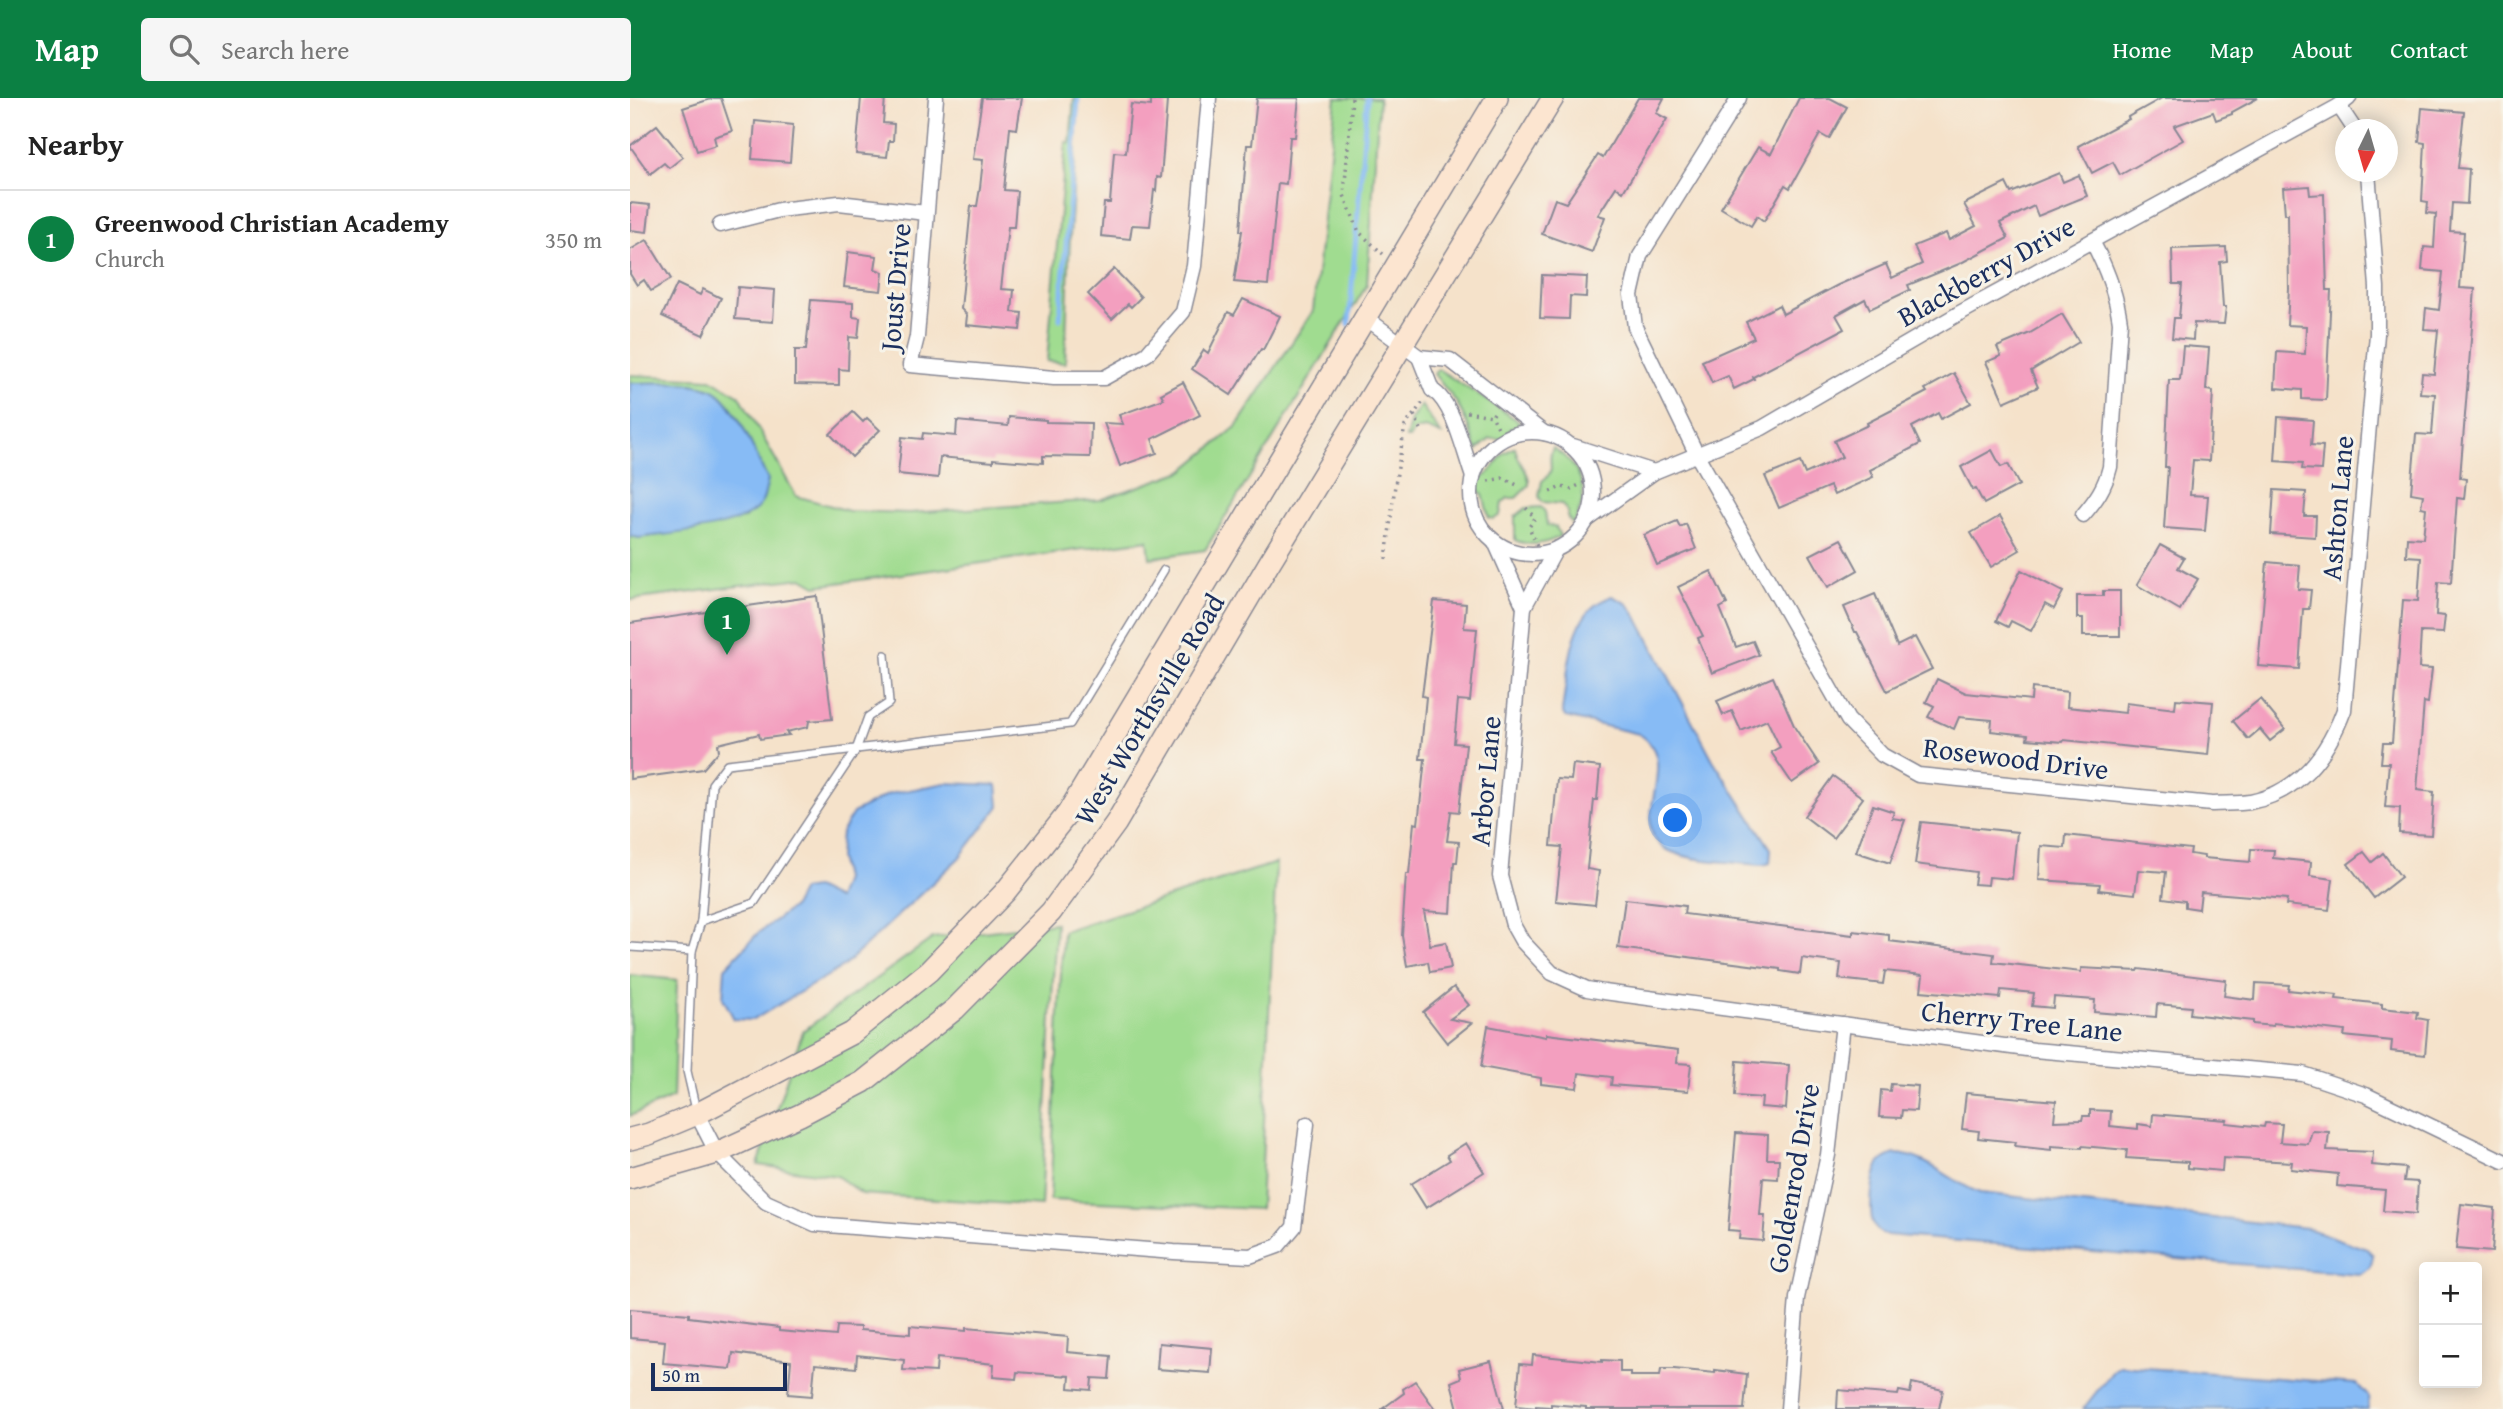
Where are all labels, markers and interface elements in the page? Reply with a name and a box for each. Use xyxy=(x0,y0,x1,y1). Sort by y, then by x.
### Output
search box xyxy=(141,18,631,81)
text: Map xyxy=(35,25,99,73)
icon: search xyxy=(165,30,203,68)
text: Search here xyxy=(221,30,349,69)
text: Home xyxy=(2113,32,2172,67)
text: Map xyxy=(2210,32,2254,67)
text: About xyxy=(2292,32,2352,67)
text: Contact xyxy=(2390,32,2468,67)
north arrow xyxy=(2335,119,2398,182)
text: Nearby xyxy=(28,122,124,166)
text: Greenwood Christian Academy xyxy=(95,203,449,242)
street label: Blackberry Drive xyxy=(1890,205,2082,336)
street label: Joust Drive xyxy=(868,221,921,356)
text: 1 xyxy=(45,223,57,256)
text: 350 m xyxy=(545,223,602,256)
text: Church xyxy=(95,242,165,275)
street label: Ashton Lane xyxy=(2310,434,2363,582)
street label: West Worthsville Road xyxy=(1063,585,1234,832)
pin: 1 xyxy=(704,597,750,655)
street label: Arbor Lane xyxy=(1458,714,1511,848)
street label: Rosewood Drive xyxy=(1921,726,2111,789)
your location xyxy=(1658,803,1692,837)
street label: Cherry Tree Lane xyxy=(1919,990,2125,1051)
street label: Goldenrod Drive xyxy=(1756,1080,1829,1276)
map controls xyxy=(2419,1262,2482,1388)
button: + xyxy=(2419,1262,2482,1325)
button: − xyxy=(2419,1325,2482,1388)
scale bar xyxy=(651,1360,788,1392)
text: 50 m xyxy=(662,1361,700,1389)

